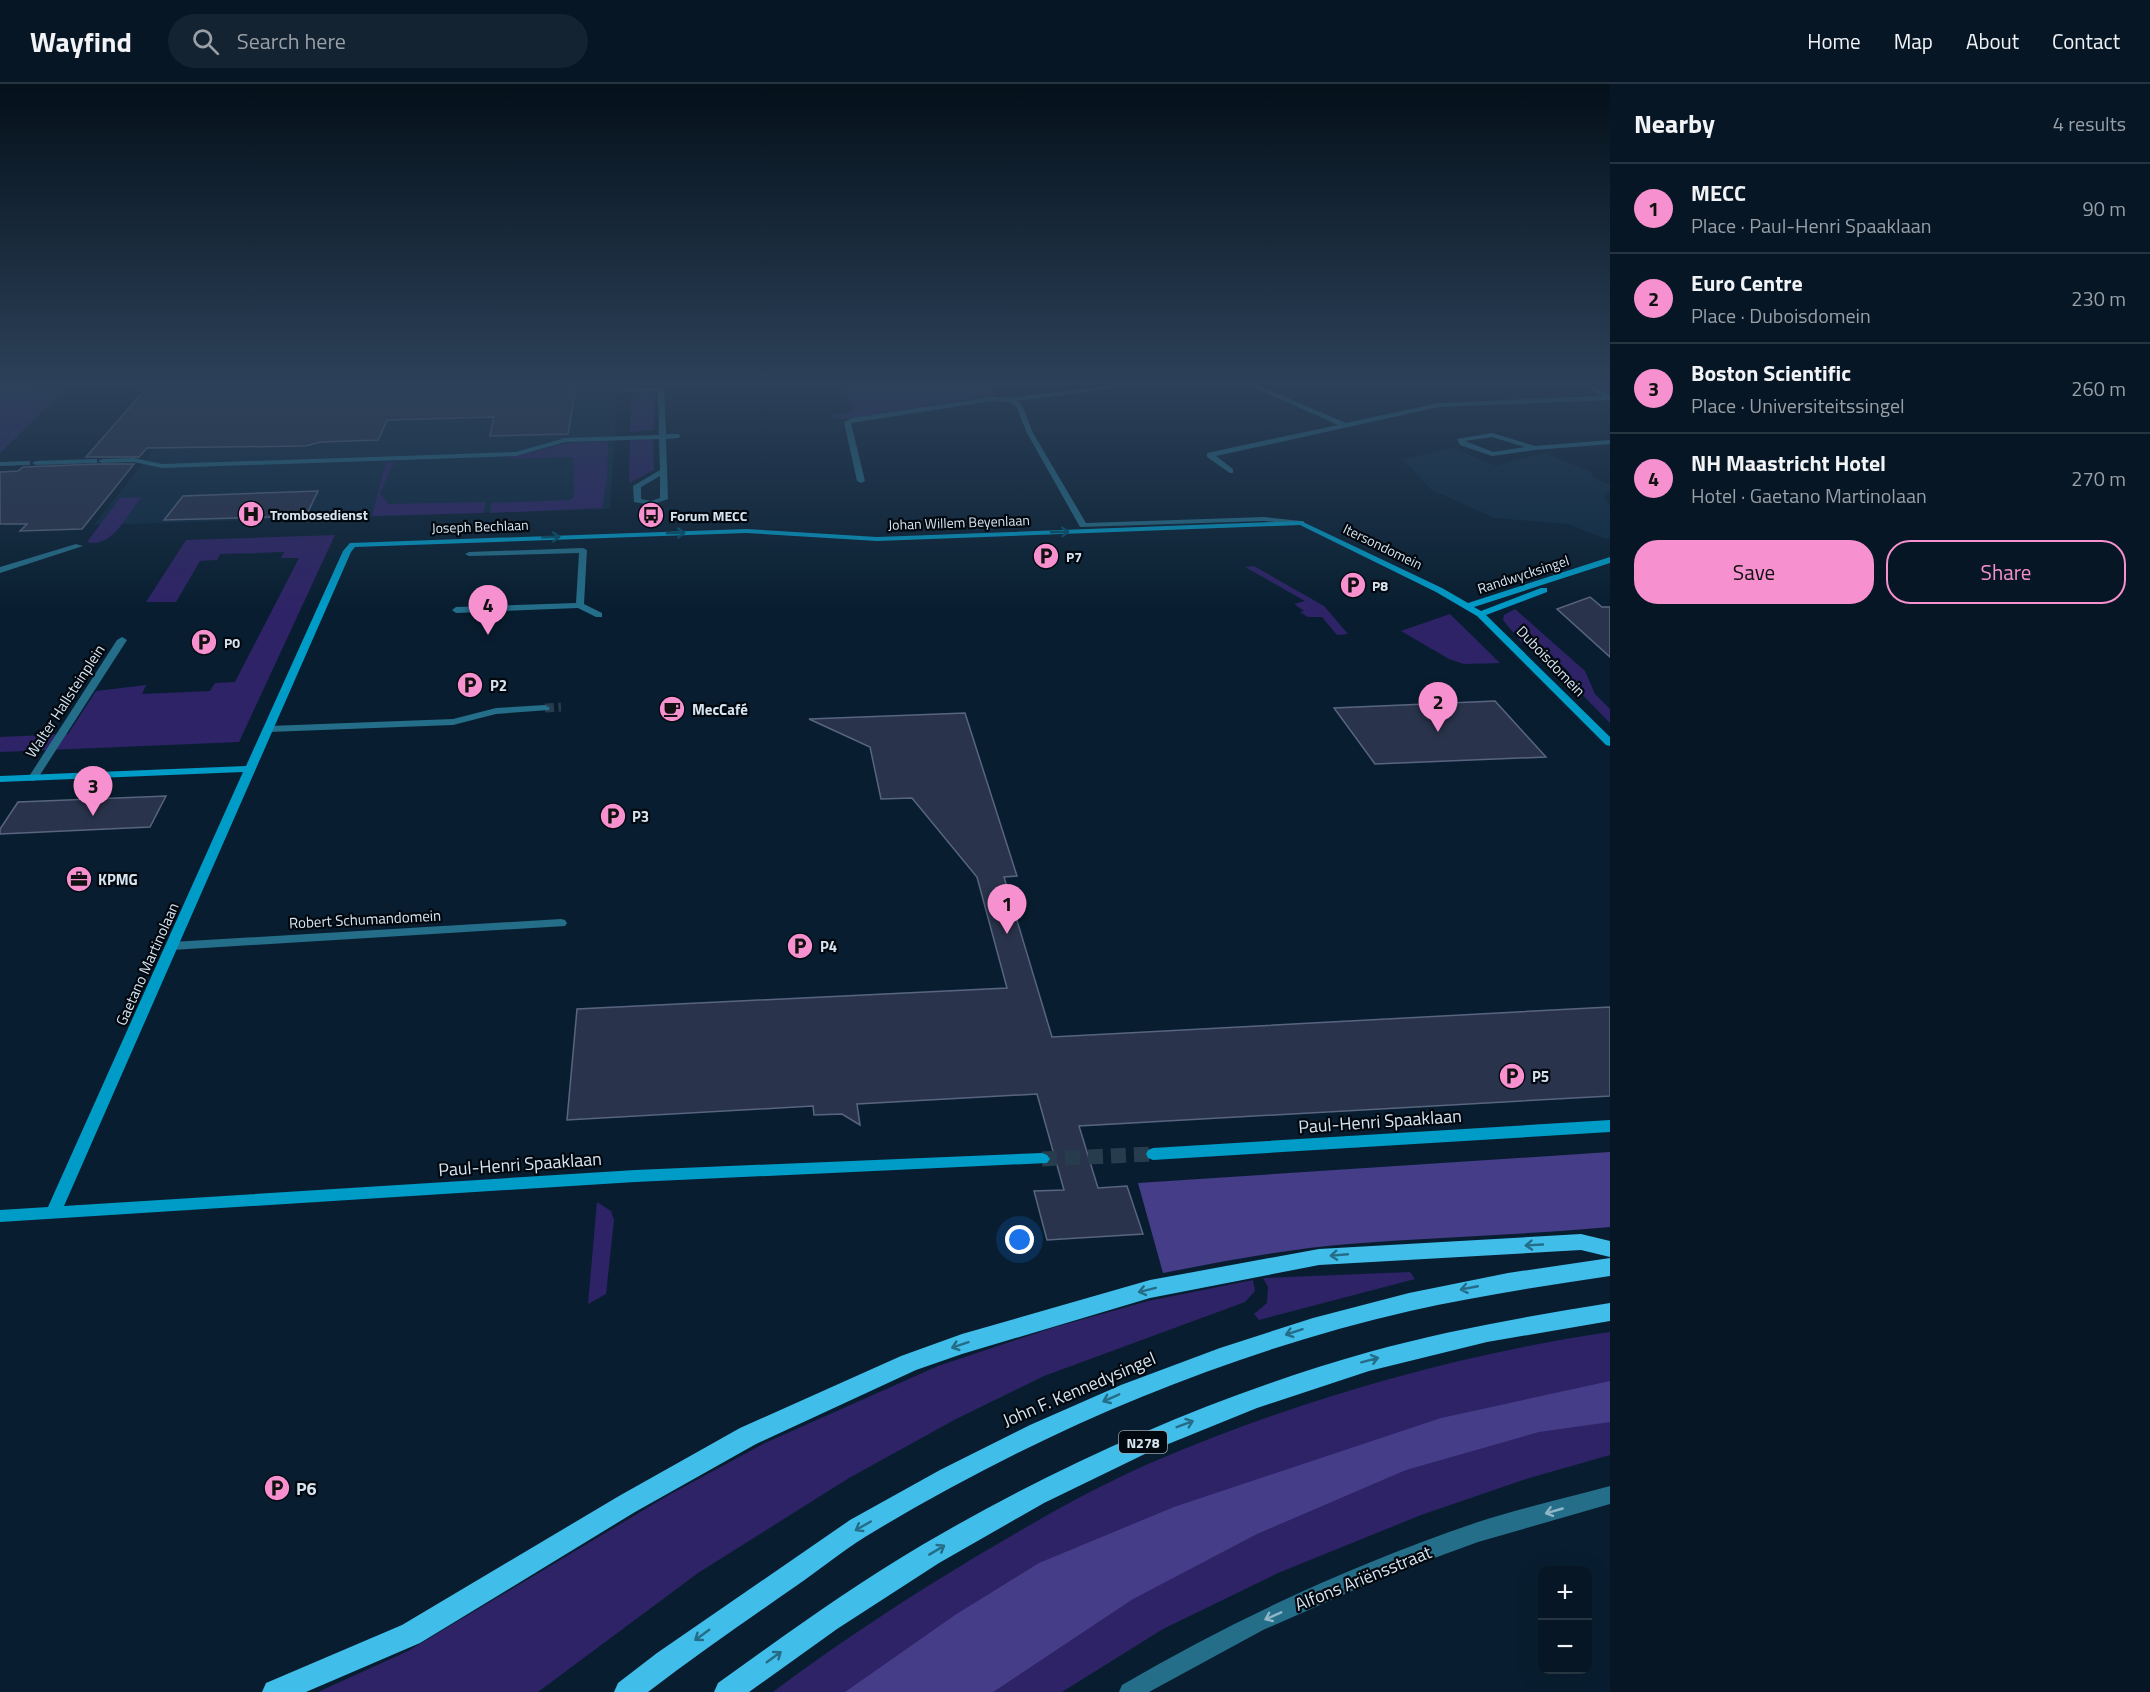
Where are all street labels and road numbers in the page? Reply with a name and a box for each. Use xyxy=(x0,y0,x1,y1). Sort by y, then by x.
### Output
street label: Johan Willem Beyenlaan xyxy=(888,509,1030,535)
street label: Joseph Bechlaan xyxy=(431,514,529,538)
street label: Itersondomein xyxy=(1340,518,1426,574)
street label: Randwycksingel xyxy=(1474,549,1572,599)
street label: Duboisdomein xyxy=(1511,620,1591,702)
street label: Walter Hallsteinplein xyxy=(20,640,110,762)
street label: Gaetano Martinolaan xyxy=(110,899,184,1029)
street label: Robert Schumandomein xyxy=(288,904,442,934)
street label: Paul-Henri Spaaklaan xyxy=(1297,1102,1463,1140)
street label: Paul-Henri Spaaklaan xyxy=(437,1145,603,1183)
street label: John F. Kennedysingel xyxy=(998,1345,1160,1433)
road number: N278 xyxy=(1119,1431,1167,1453)
street label: Alfons Ariënsstraat xyxy=(1290,1538,1436,1618)

